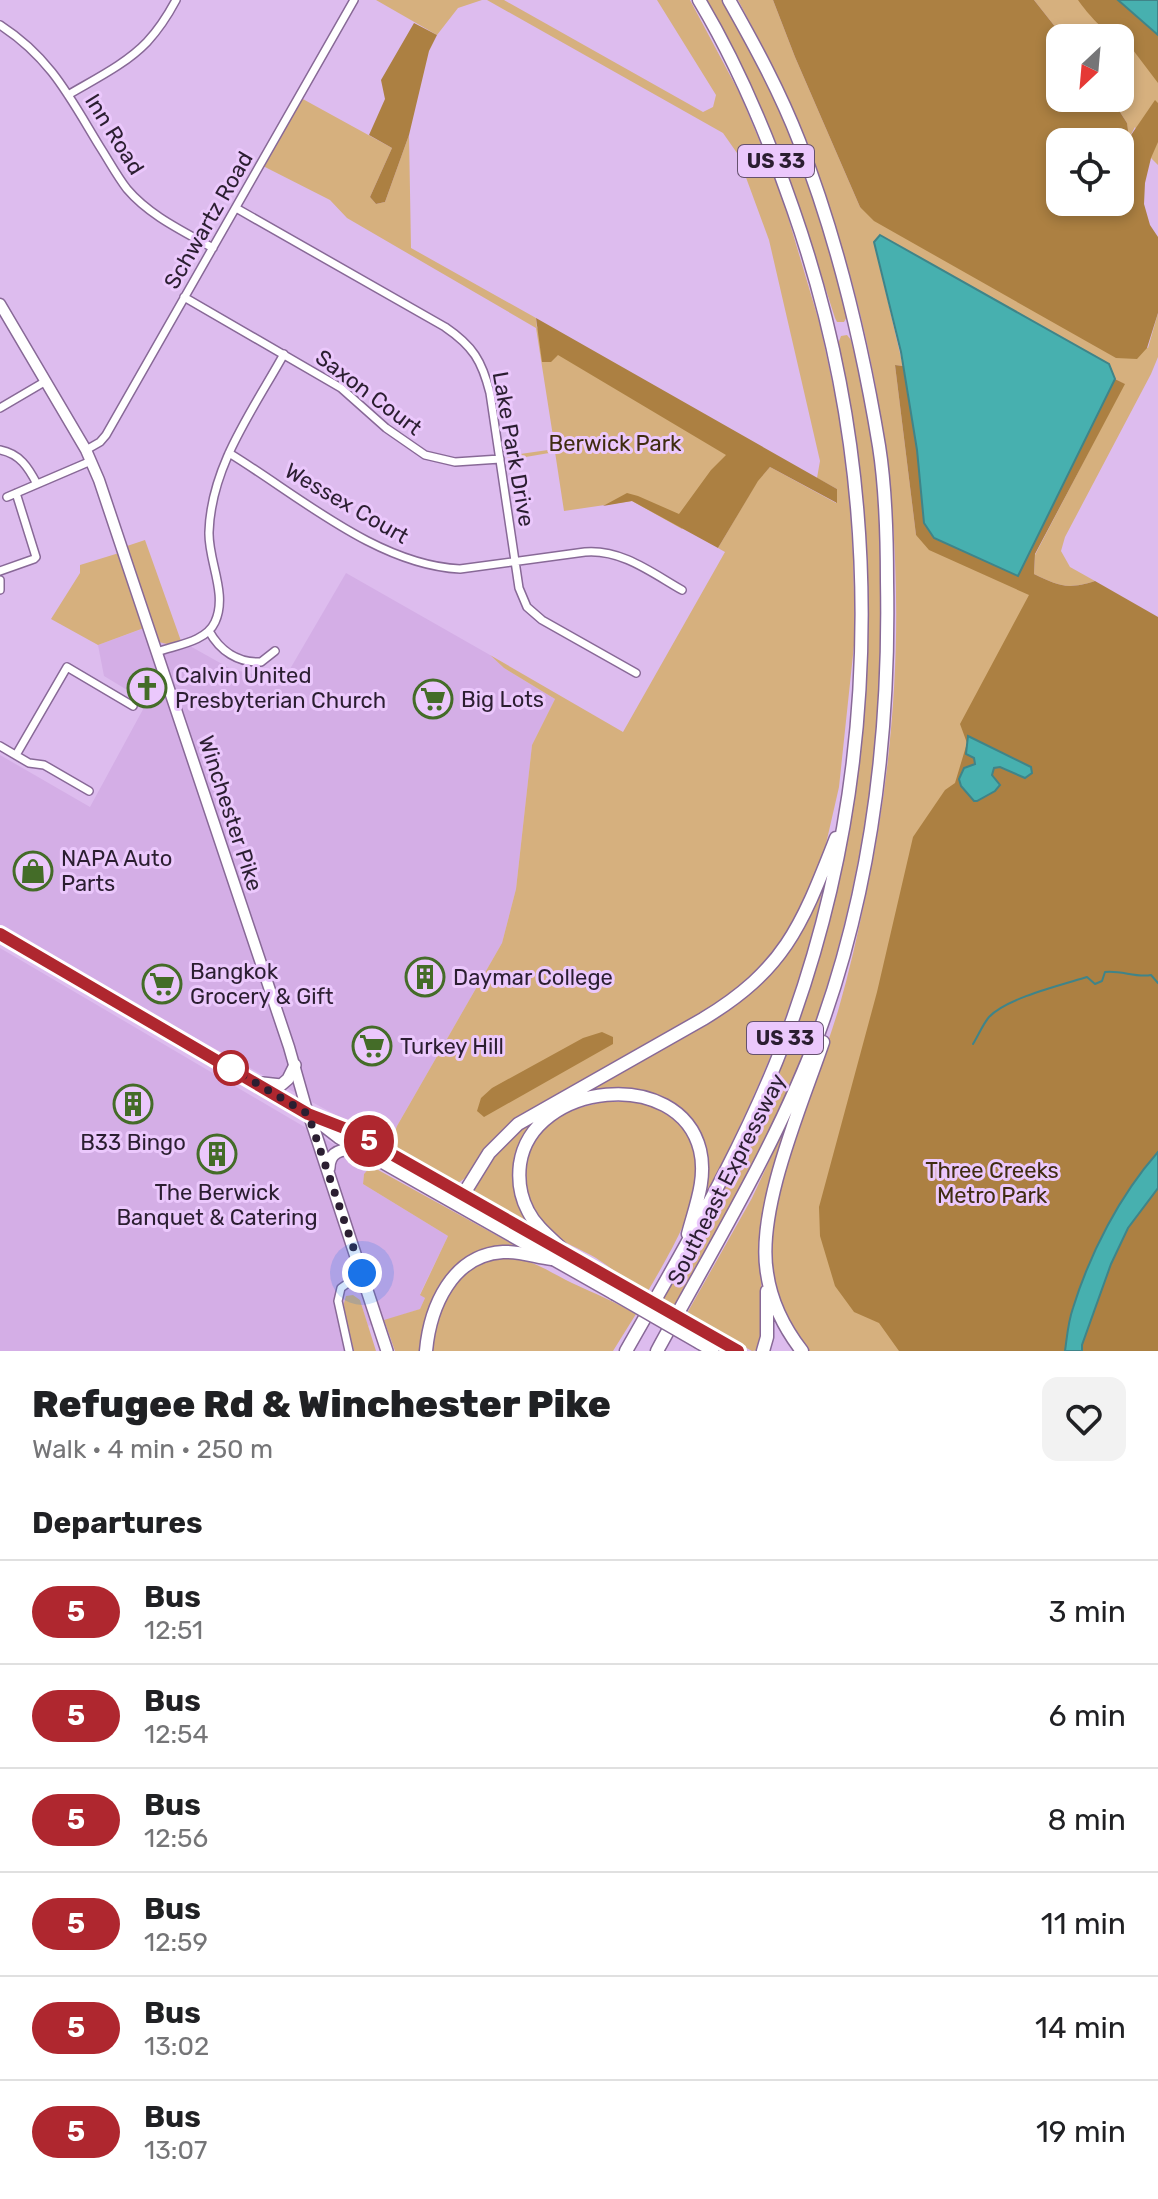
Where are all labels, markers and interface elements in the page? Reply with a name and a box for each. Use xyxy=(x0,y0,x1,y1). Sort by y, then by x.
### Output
north arrow xyxy=(1046,24,1134,112)
map controls xyxy=(1046,24,1134,216)
street label: Inn Road xyxy=(79,89,150,180)
button: locate xyxy=(1046,128,1134,216)
road number: US 33 xyxy=(738,145,814,177)
street label: Schwartz Road xyxy=(158,147,259,294)
street label: Saxon Court xyxy=(310,344,428,441)
street label: Lake Park Drive xyxy=(487,369,540,529)
park label: Berwick Park xyxy=(549,430,682,457)
street label: Wessex Court xyxy=(280,457,414,550)
place label: Calvin United Presbyterian Church xyxy=(175,662,386,714)
church icon: Calvin United Presbyterian Church xyxy=(126,667,168,709)
supermarket icon: Big Lots xyxy=(412,678,454,720)
place label: Big Lots xyxy=(461,686,544,713)
street label: Winchester Pike xyxy=(193,732,268,894)
place label: NAPA Auto Parts xyxy=(61,845,172,897)
shop icon: NAPA Auto Parts xyxy=(12,850,54,892)
building icon: Daymar College xyxy=(404,956,446,998)
place label: Bangkok Grocery & Gift xyxy=(190,958,334,1010)
supermarket icon: Bangkok Grocery & Gift xyxy=(141,963,183,1005)
place label: Daymar College xyxy=(453,964,613,991)
road number: US 33 xyxy=(747,1022,823,1054)
supermarket icon: Turkey Hill xyxy=(351,1025,393,1067)
place label: Turkey Hill xyxy=(400,1033,504,1060)
unlabelled marker xyxy=(214,1051,248,1085)
street label: Southeast Expressway xyxy=(661,1069,791,1289)
building icon: B33 Bingo xyxy=(112,1083,154,1125)
line badge: 5 xyxy=(343,1115,395,1167)
text: 5 xyxy=(360,1124,378,1157)
place label: B33 Bingo xyxy=(80,1129,186,1156)
building icon: The Berwick Banquet & Catering xyxy=(196,1133,238,1175)
park label: Three Creeks Metro Park xyxy=(925,1157,1059,1209)
place label: The Berwick Banquet & Catering xyxy=(116,1179,318,1231)
your location xyxy=(342,1253,382,1293)
button: heart xyxy=(1042,1377,1126,1461)
text: Refugee Rd & Winchester Pike xyxy=(32,1381,611,1427)
text: Walk · 4 min · 250 m xyxy=(32,1434,273,1465)
text: Departures xyxy=(32,1505,203,1541)
text: Bus xyxy=(144,1579,201,1615)
text: 3 min xyxy=(1049,1594,1126,1630)
text: 5 xyxy=(67,1595,85,1628)
text: 12:51 xyxy=(144,1615,203,1646)
text: Bus xyxy=(144,1683,201,1719)
text: 6 min xyxy=(1048,1698,1126,1734)
text: 5 xyxy=(67,1699,85,1732)
text: 12:54 xyxy=(144,1719,209,1750)
text: Bus xyxy=(144,1787,201,1823)
text: 8 min xyxy=(1047,1802,1126,1838)
text: 5 xyxy=(67,1803,85,1836)
text: 12:56 xyxy=(144,1823,208,1854)
text: Bus xyxy=(144,1891,201,1927)
text: 11 min xyxy=(1041,1906,1126,1942)
text: 5 xyxy=(67,1907,85,1940)
text: 12:59 xyxy=(144,1927,208,1958)
text: Bus xyxy=(144,1995,201,2031)
text: 14 min xyxy=(1035,2010,1126,2046)
text: 5 xyxy=(67,2011,85,2044)
text: 13:02 xyxy=(144,2031,209,2062)
text: Bus xyxy=(144,2099,201,2135)
text: 19 min xyxy=(1036,2114,1126,2150)
text: 5 xyxy=(67,2115,85,2148)
text: 13:07 xyxy=(144,2135,207,2166)

